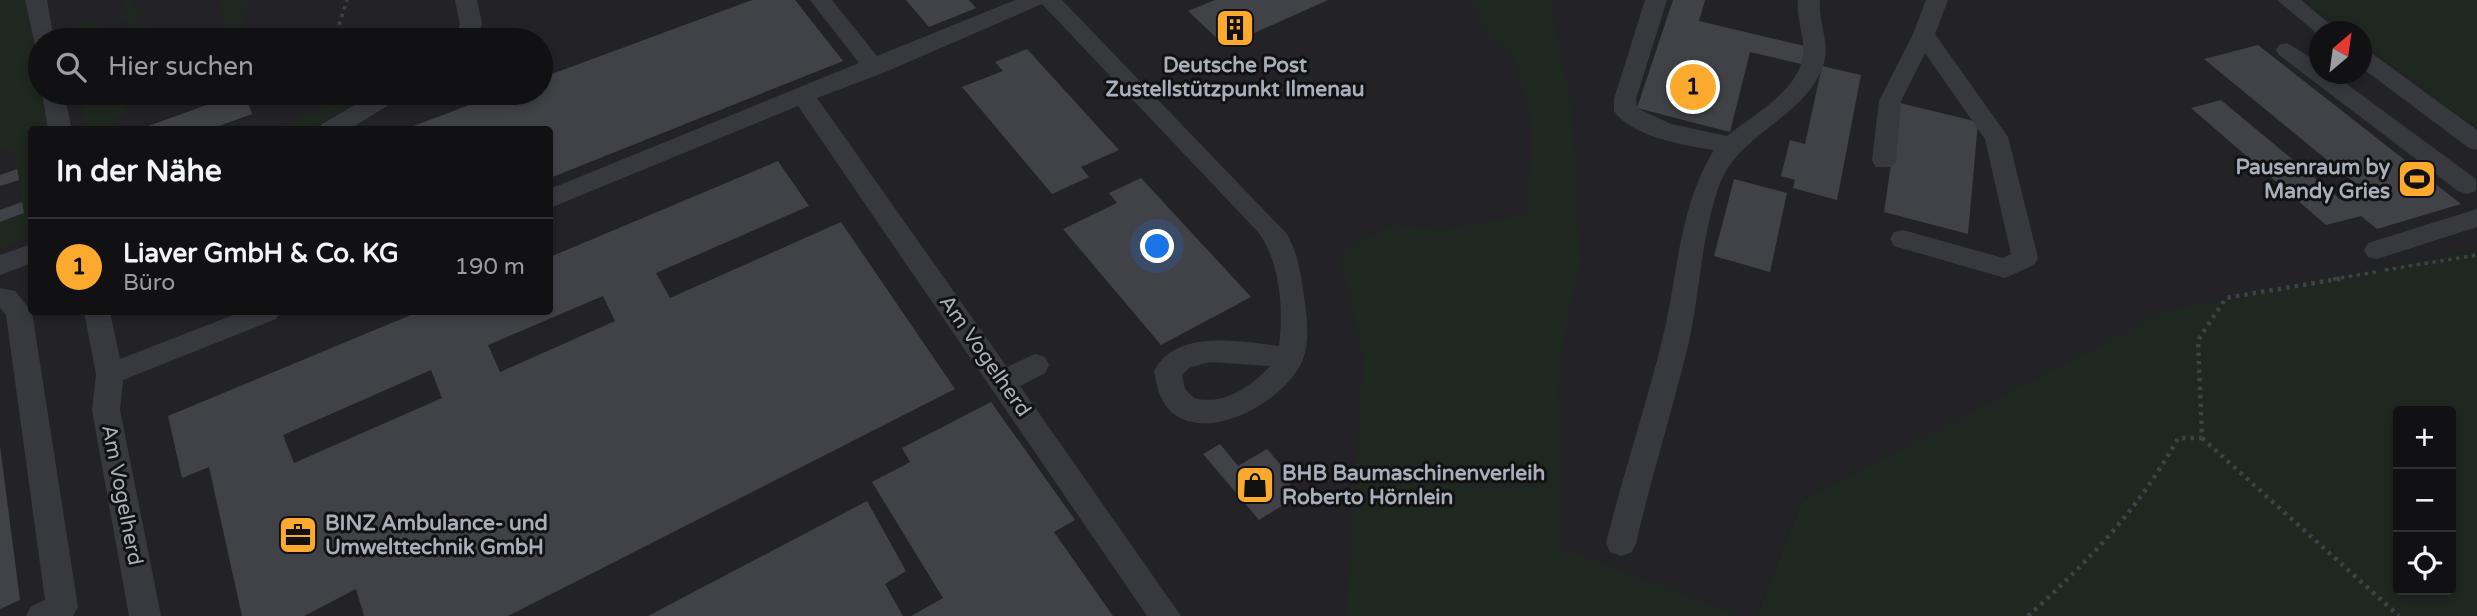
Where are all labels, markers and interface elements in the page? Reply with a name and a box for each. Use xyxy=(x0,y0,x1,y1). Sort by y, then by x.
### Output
building icon: Deutsche Post Zustellstützpunkt Ilmenau xyxy=(1214,7,1256,49)
north arrow xyxy=(2309,21,2372,84)
search box xyxy=(28,28,553,105)
icon: search xyxy=(52,48,90,86)
text: Hier suchen xyxy=(108,51,254,82)
place label: Deutsche Post Zustellstützpunkt Ilmenau xyxy=(1106,53,1364,102)
pin: 1 xyxy=(1670,61,1716,113)
text: In der Nähe xyxy=(56,153,222,190)
place label: Pausenraum by Mandy Gries xyxy=(2236,155,2391,204)
sports icon: Pausenraum by Mandy Gries xyxy=(2396,158,2438,200)
your location xyxy=(1140,229,1174,263)
text: Liaver GmbH & Co. KG xyxy=(123,238,399,269)
text: 1 xyxy=(72,253,86,281)
text: 190 m xyxy=(455,253,525,281)
text: Büro xyxy=(123,269,175,297)
street label: Am Vogelherd xyxy=(934,290,1036,422)
map controls xyxy=(2393,406,2456,595)
button: + xyxy=(2393,406,2456,469)
street label: Am Vogelherd xyxy=(96,423,148,567)
place label: BHB Baumaschinenverleih Roberto Hörnlein xyxy=(1282,461,1545,510)
shop icon: BHB Baumaschinenverleih Roberto Hörnlein xyxy=(1234,464,1276,506)
button: − xyxy=(2393,469,2456,532)
place label: BINZ Ambulance- und Umwelttechnik GmbH xyxy=(325,511,548,560)
office icon: BINZ Ambulance- und Umwelttechnik GmbH xyxy=(277,514,319,556)
button: locate xyxy=(2393,532,2456,595)

